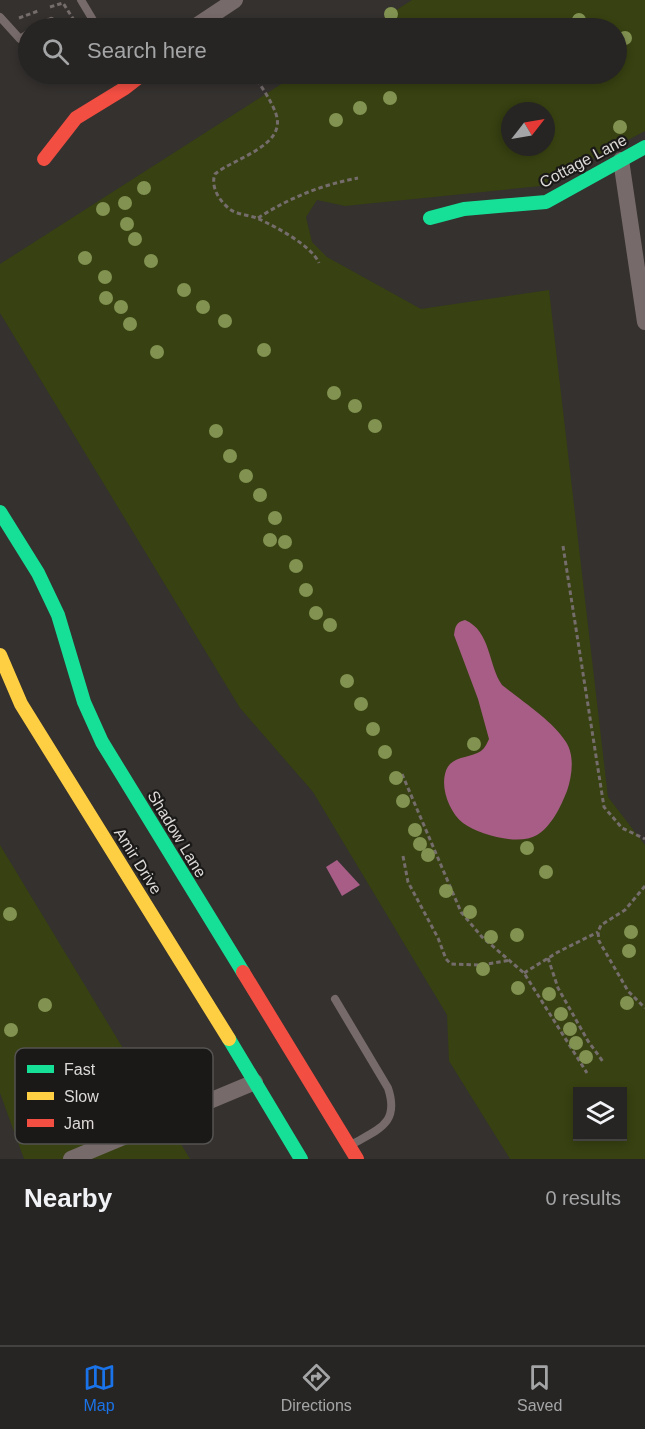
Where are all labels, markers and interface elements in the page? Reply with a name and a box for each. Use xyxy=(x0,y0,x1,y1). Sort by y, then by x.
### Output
search box xyxy=(18,18,627,84)
icon: search xyxy=(39,35,72,68)
text: Search here xyxy=(87,38,207,63)
north arrow xyxy=(501,102,555,156)
street label: Cottage Lane xyxy=(537,131,629,191)
street label: Shadow Lane xyxy=(145,788,210,880)
street label: Amir Drive xyxy=(111,825,165,897)
legend xyxy=(15,1048,213,1144)
text: Fast xyxy=(64,1061,96,1078)
map controls xyxy=(573,1087,627,1141)
button: layers xyxy=(573,1087,627,1141)
text: Slow xyxy=(64,1088,99,1105)
text: Jam xyxy=(64,1115,94,1132)
text: Nearby xyxy=(24,1183,112,1213)
text: 0 results xyxy=(545,1187,621,1209)
tab: Map xyxy=(83,1361,116,1415)
tab: Directions xyxy=(281,1361,352,1415)
tab: Saved xyxy=(517,1361,562,1415)

